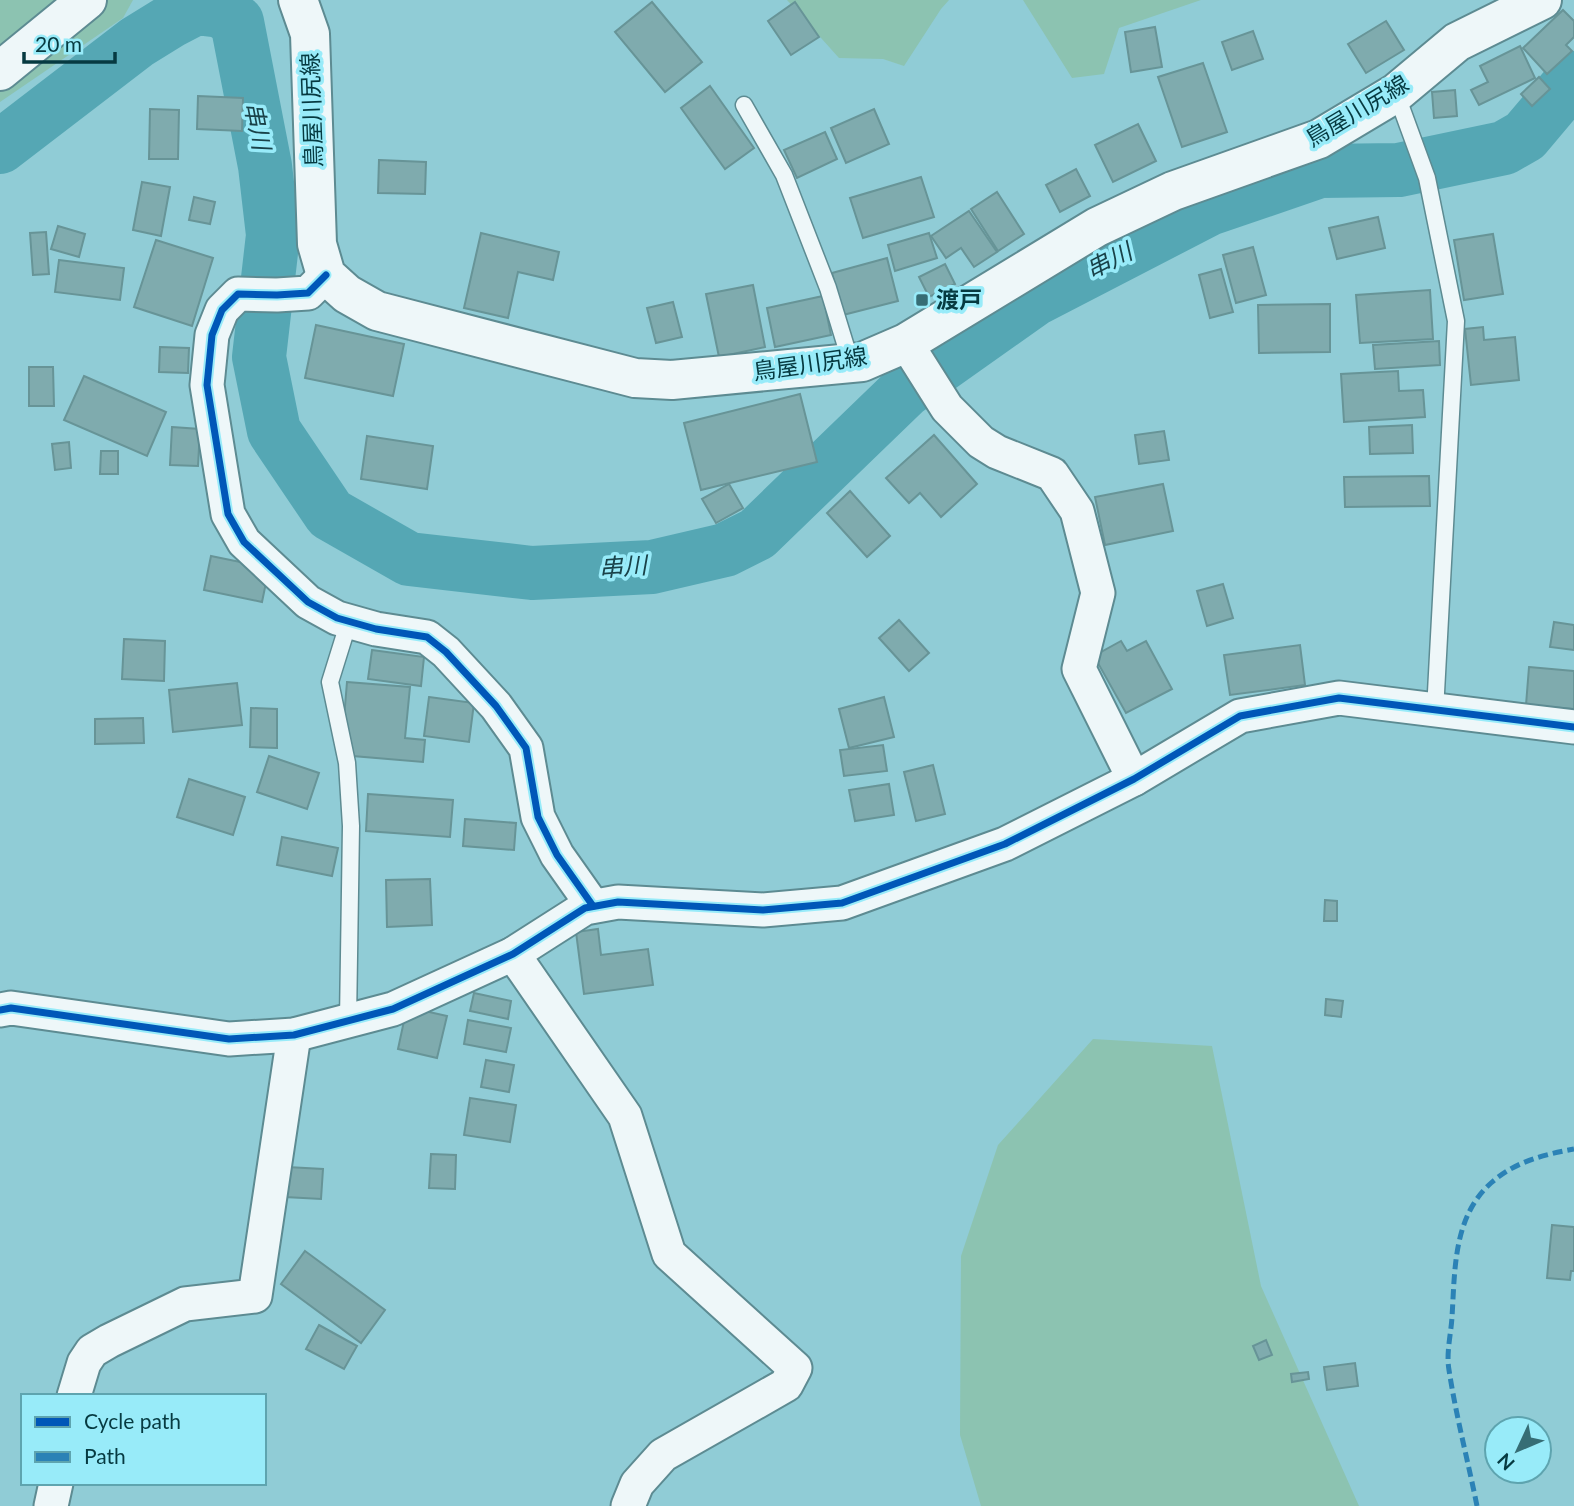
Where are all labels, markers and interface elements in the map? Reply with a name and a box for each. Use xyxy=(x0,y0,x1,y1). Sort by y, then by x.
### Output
scale bar xyxy=(24,21,116,65)
text: 20 m xyxy=(35,31,82,56)
street label: 鳥屋川尻線 xyxy=(295,52,327,168)
street label: 鳥屋川尻線 xyxy=(1300,69,1413,152)
water label: 串川 xyxy=(240,99,278,155)
water label: 串川 xyxy=(1080,234,1139,283)
place label: 渡戸 xyxy=(936,285,982,313)
marker: 渡戸 xyxy=(914,292,930,308)
street label: 鳥屋川尻線 xyxy=(751,341,869,385)
water label: 串川 xyxy=(598,549,651,582)
legend xyxy=(21,1394,266,1485)
text: Cycle path xyxy=(84,1408,181,1433)
north arrow xyxy=(1483,1415,1553,1485)
text: Path xyxy=(84,1443,126,1468)
text: N xyxy=(1492,1449,1519,1475)

